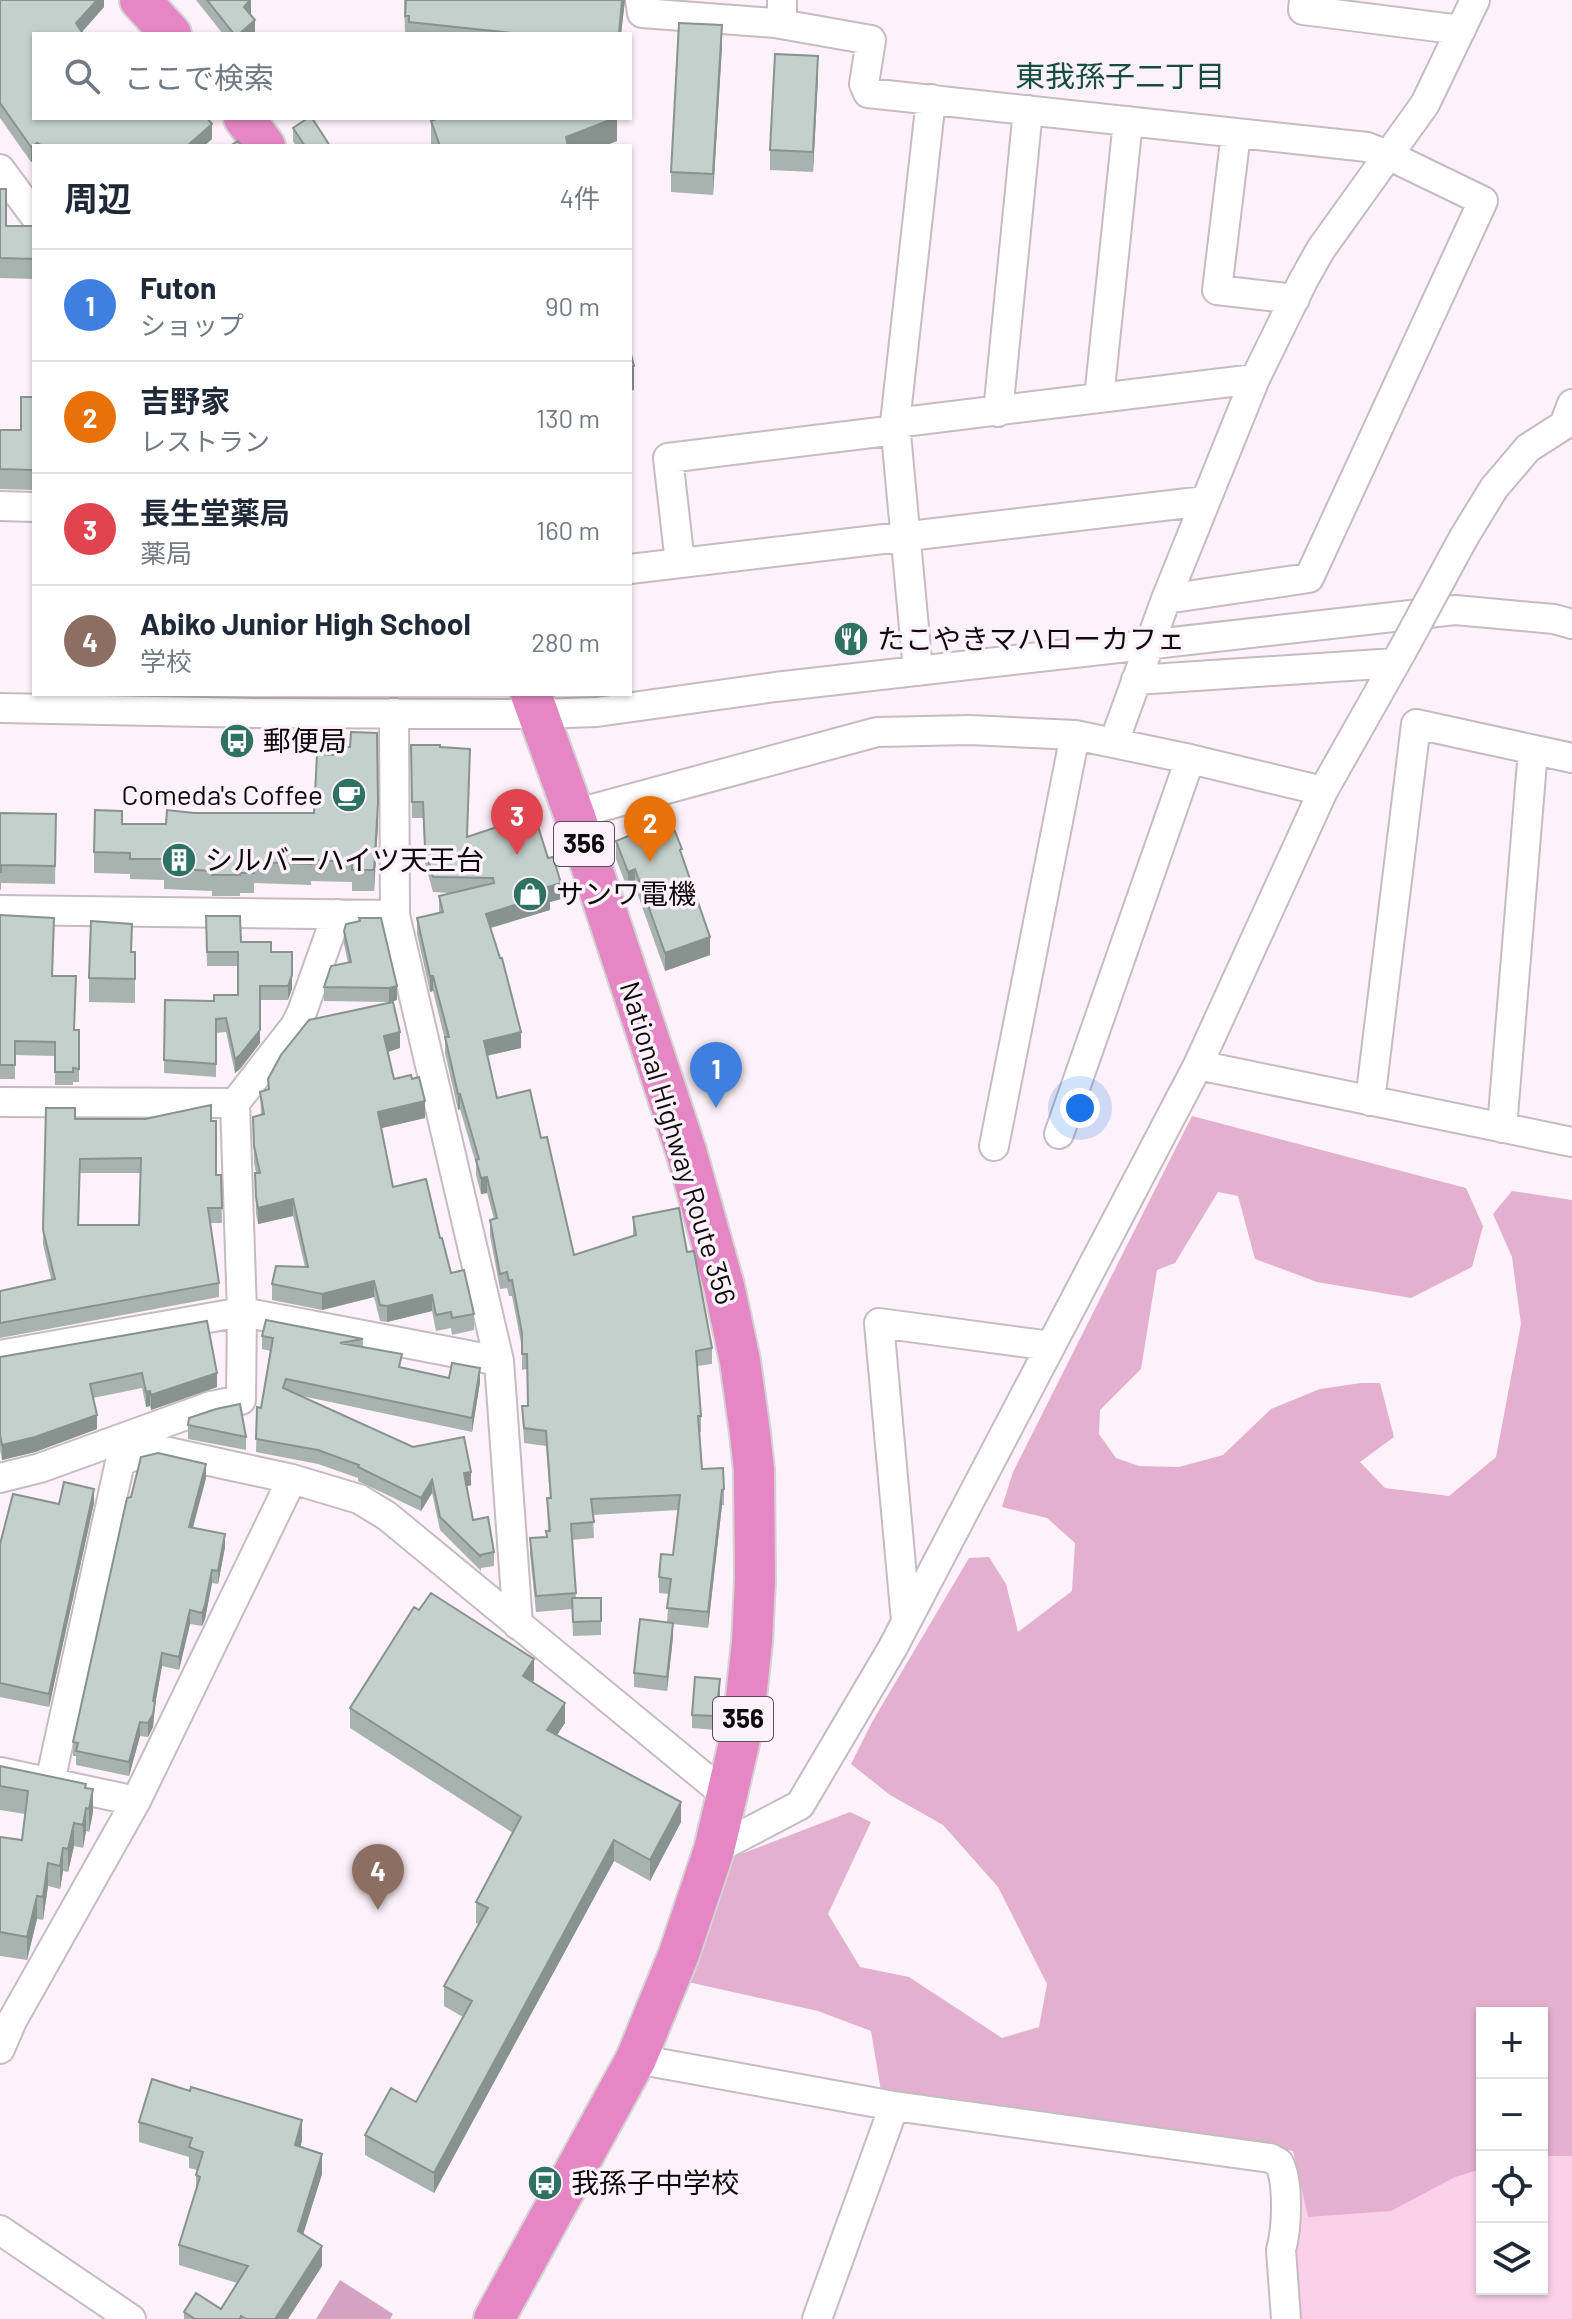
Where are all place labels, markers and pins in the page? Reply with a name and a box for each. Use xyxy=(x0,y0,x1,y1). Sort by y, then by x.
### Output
restaurant icon: たこやきマハローカフェ xyxy=(832,620,870,658)
place label: たこやきマハローカフェ xyxy=(877,621,1185,655)
bus stop icon: 郵便局 xyxy=(218,722,256,760)
place label: 郵便局 xyxy=(263,723,347,757)
cafe icon: Comeda's Coffee xyxy=(330,776,368,814)
place label: Comeda's Coffee xyxy=(122,777,323,811)
pin: 3 xyxy=(491,789,543,855)
pin: 2 xyxy=(624,796,676,862)
building icon: シルバーハイツ天王台 xyxy=(160,841,198,879)
place label: シルバーハイツ天王台 xyxy=(205,842,484,876)
shop icon: サンワ電機 xyxy=(511,875,549,913)
place label: サンワ電機 xyxy=(556,876,696,910)
pin: 1 xyxy=(690,1042,742,1108)
pin: 4 xyxy=(352,1844,404,1910)
bus stop icon: 我孫子中学校 xyxy=(526,2164,564,2202)
place label: 我孫子中学校 xyxy=(571,2165,739,2199)

